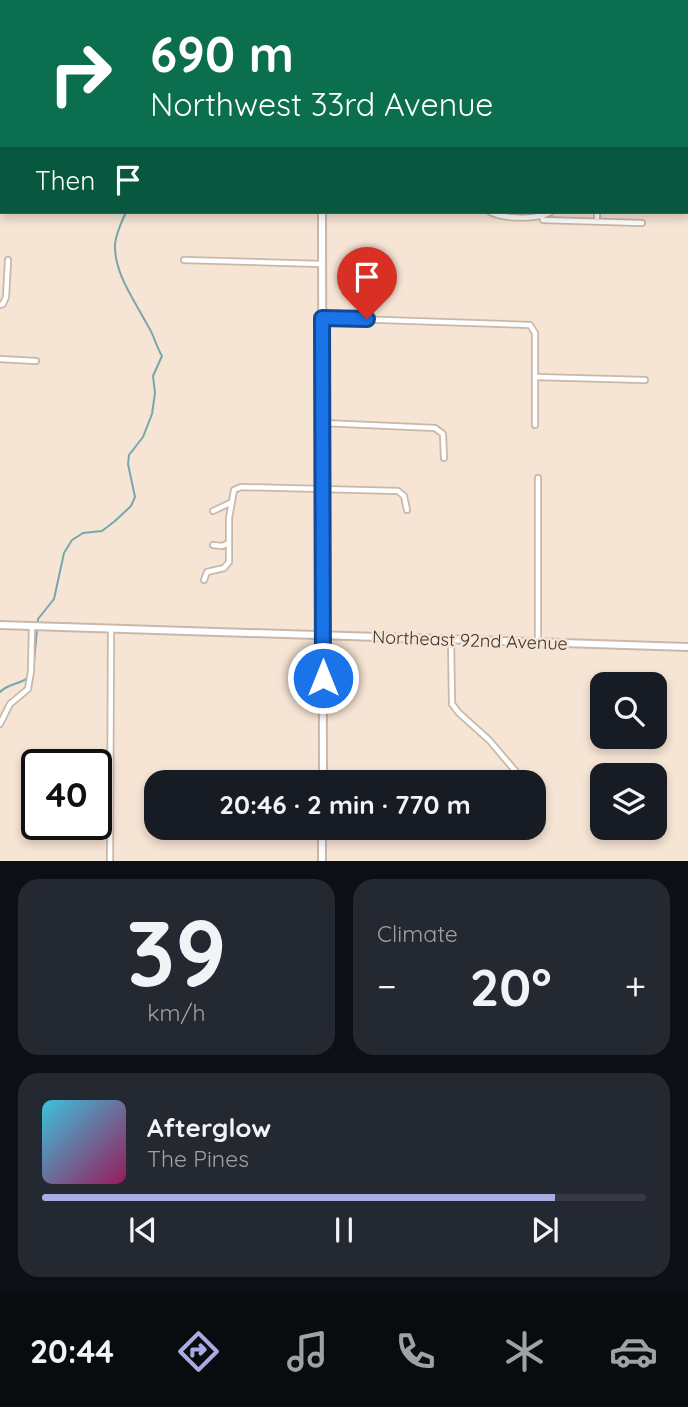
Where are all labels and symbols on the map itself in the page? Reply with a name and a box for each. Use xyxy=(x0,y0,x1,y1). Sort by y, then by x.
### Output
pin xyxy=(337,247,397,319)
street label: Northeast 92nd Avenue xyxy=(372,625,568,655)
position arrow xyxy=(286,641,360,715)
speed limit sign: 40 xyxy=(21,749,112,840)

